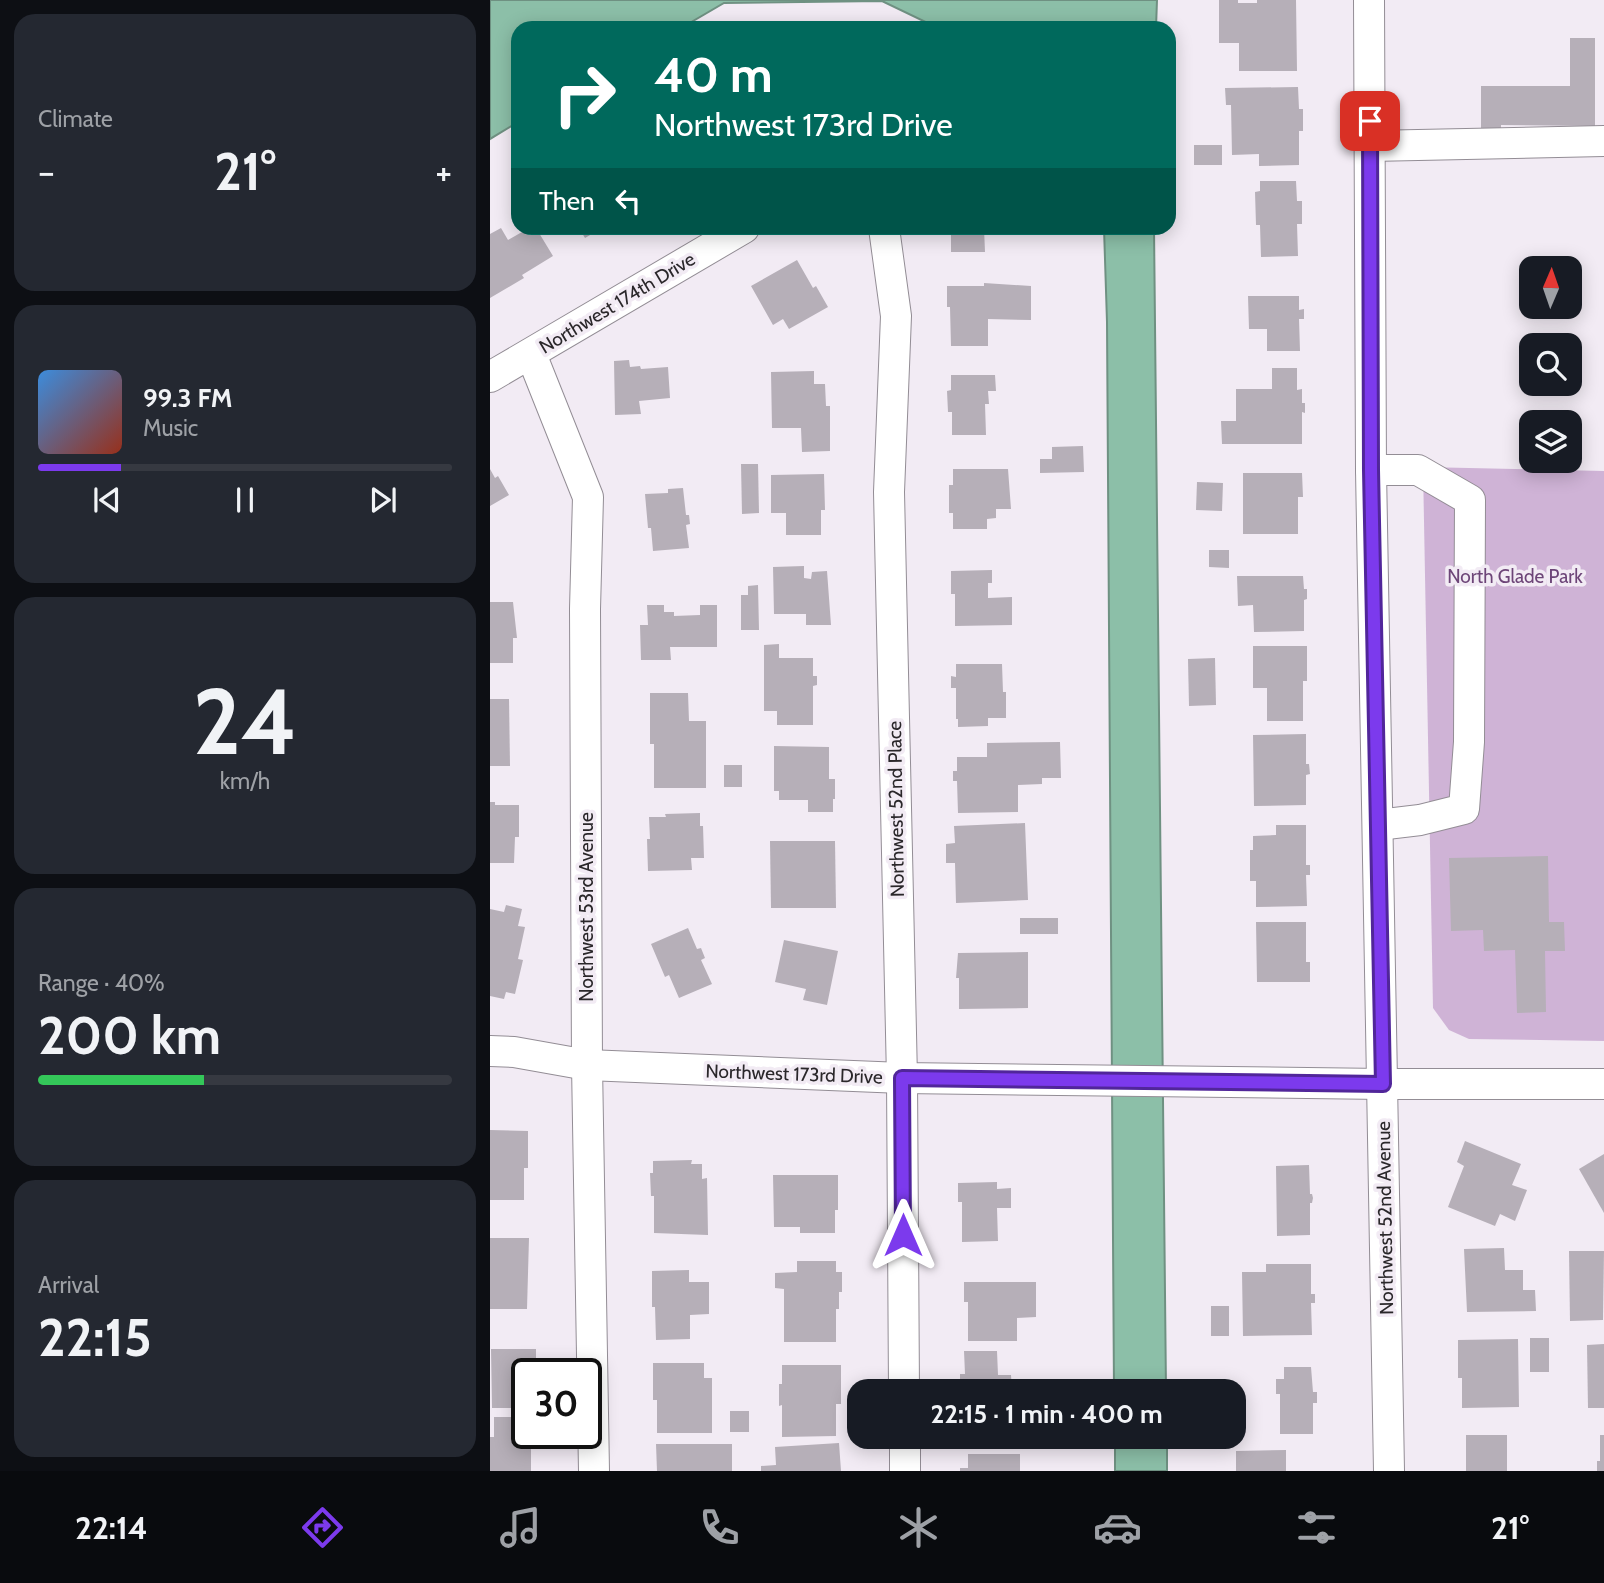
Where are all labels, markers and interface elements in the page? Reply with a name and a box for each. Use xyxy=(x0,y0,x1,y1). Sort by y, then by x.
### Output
text: 40 m xyxy=(654,45,773,104)
icon: right xyxy=(539,49,630,140)
pin xyxy=(1340,91,1400,151)
icon: arrive xyxy=(1351,102,1389,140)
text: Climate xyxy=(38,105,113,133)
text: Northwest 173rd Drive xyxy=(654,105,953,144)
text: 21° xyxy=(214,140,276,203)
text: − xyxy=(38,148,55,195)
text: + xyxy=(435,148,452,195)
icon: left xyxy=(609,182,647,220)
text: Then xyxy=(539,185,595,217)
street label: Northwest 174th Drive xyxy=(535,247,699,359)
north arrow xyxy=(1519,256,1582,318)
map controls xyxy=(1519,256,1582,473)
button: search xyxy=(1519,333,1582,396)
text: 99.3 FM xyxy=(143,382,232,414)
button: layers xyxy=(1519,410,1582,473)
text: Music xyxy=(143,414,198,442)
icon: previous xyxy=(88,481,126,519)
icon: pause xyxy=(226,481,264,519)
icon: next xyxy=(364,481,402,519)
park label: North Glade Park xyxy=(1447,565,1583,588)
text: 24 xyxy=(193,666,297,777)
street label: Northwest 52nd Place xyxy=(883,720,909,897)
text: km/h xyxy=(220,767,270,795)
street label: Northwest 53rd Avenue xyxy=(575,812,598,1002)
text: Range · 40% xyxy=(38,969,165,997)
text: 200 km xyxy=(38,1004,221,1067)
street label: Northwest 173rd Drive xyxy=(705,1059,883,1089)
street label: Northwest 52nd Avenue xyxy=(1372,1121,1398,1315)
position arrow xyxy=(866,1198,940,1272)
text: Arrival xyxy=(38,1271,99,1299)
text: 22:15 xyxy=(38,1306,152,1369)
speed limit sign: 30 xyxy=(511,1358,602,1449)
text: 22:15 · 1 min · 400 m xyxy=(930,1398,1163,1430)
icon: directions xyxy=(298,1503,347,1552)
icon: music xyxy=(496,1503,545,1552)
icon: phone xyxy=(695,1503,744,1552)
icon: climate xyxy=(894,1503,943,1552)
icon: car xyxy=(1093,1503,1142,1552)
icon: filters xyxy=(1292,1503,1341,1552)
text: 22:14 xyxy=(75,1508,148,1547)
text: 21° xyxy=(1491,1508,1529,1547)

